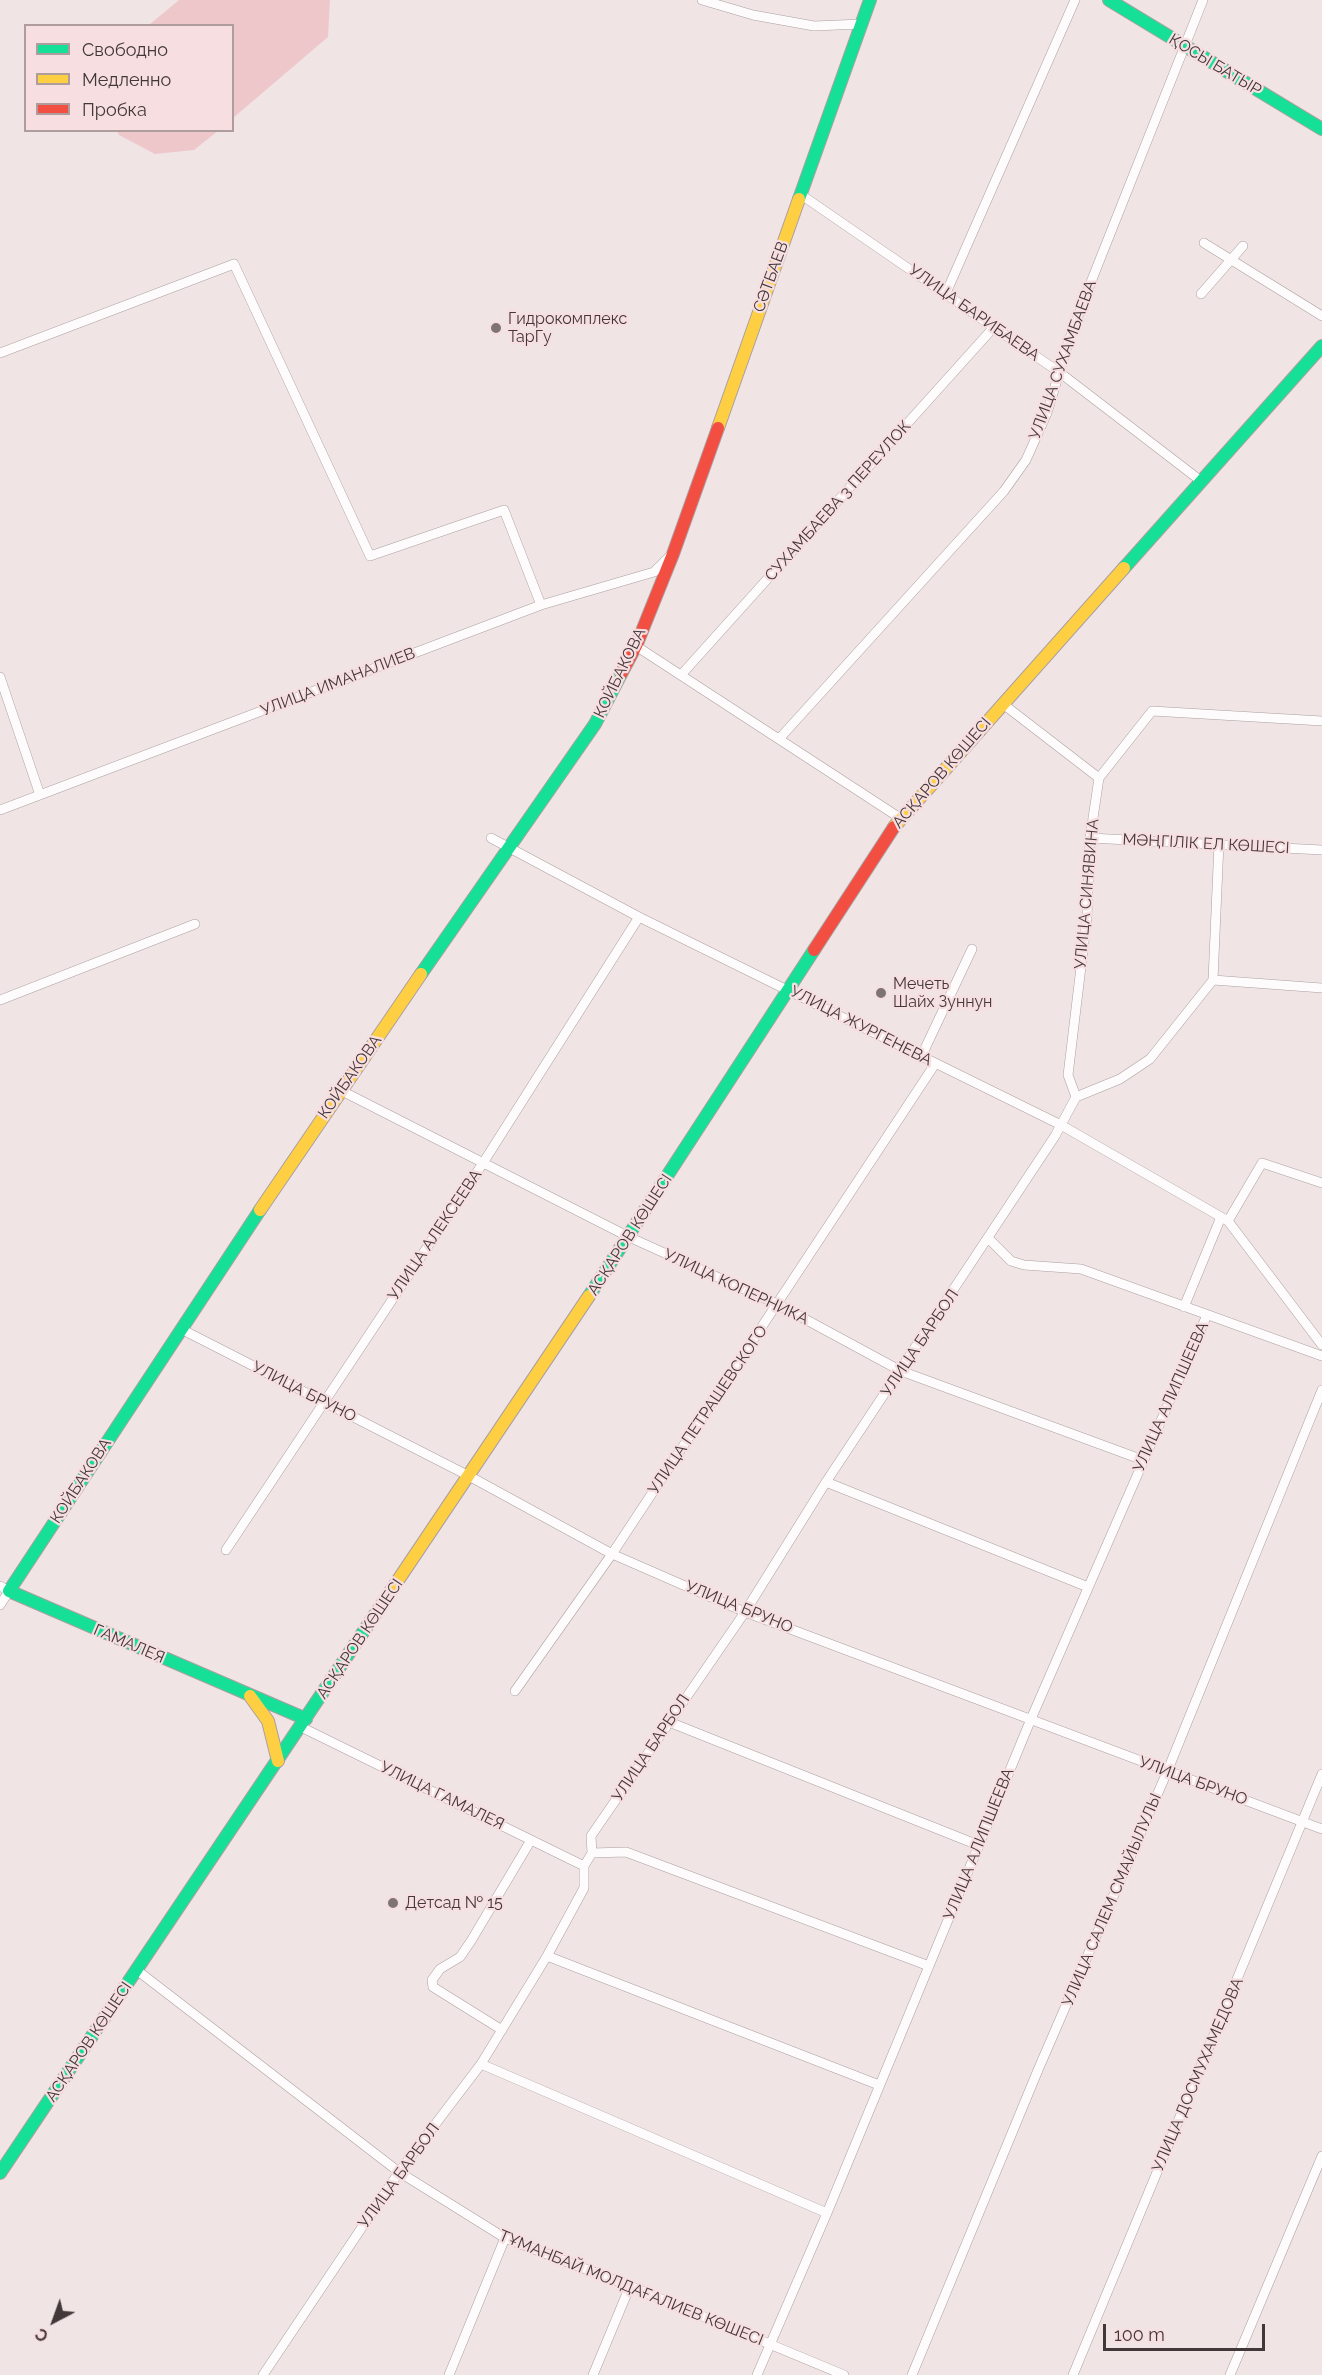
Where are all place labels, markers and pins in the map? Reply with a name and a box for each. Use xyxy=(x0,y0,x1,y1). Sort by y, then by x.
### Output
place label: Гидрокомплекс ТарГу xyxy=(508,309,627,347)
marker: Гидрокомплекс ТарГу xyxy=(489,321,503,335)
place label: Мечеть Шайх Зуннун xyxy=(893,974,992,1012)
marker: Мечеть Шайх Зуннун xyxy=(874,986,888,1000)
place label: Детсад № 15 xyxy=(405,1893,503,1913)
marker: Детсад № 15 xyxy=(386,1896,400,1910)

